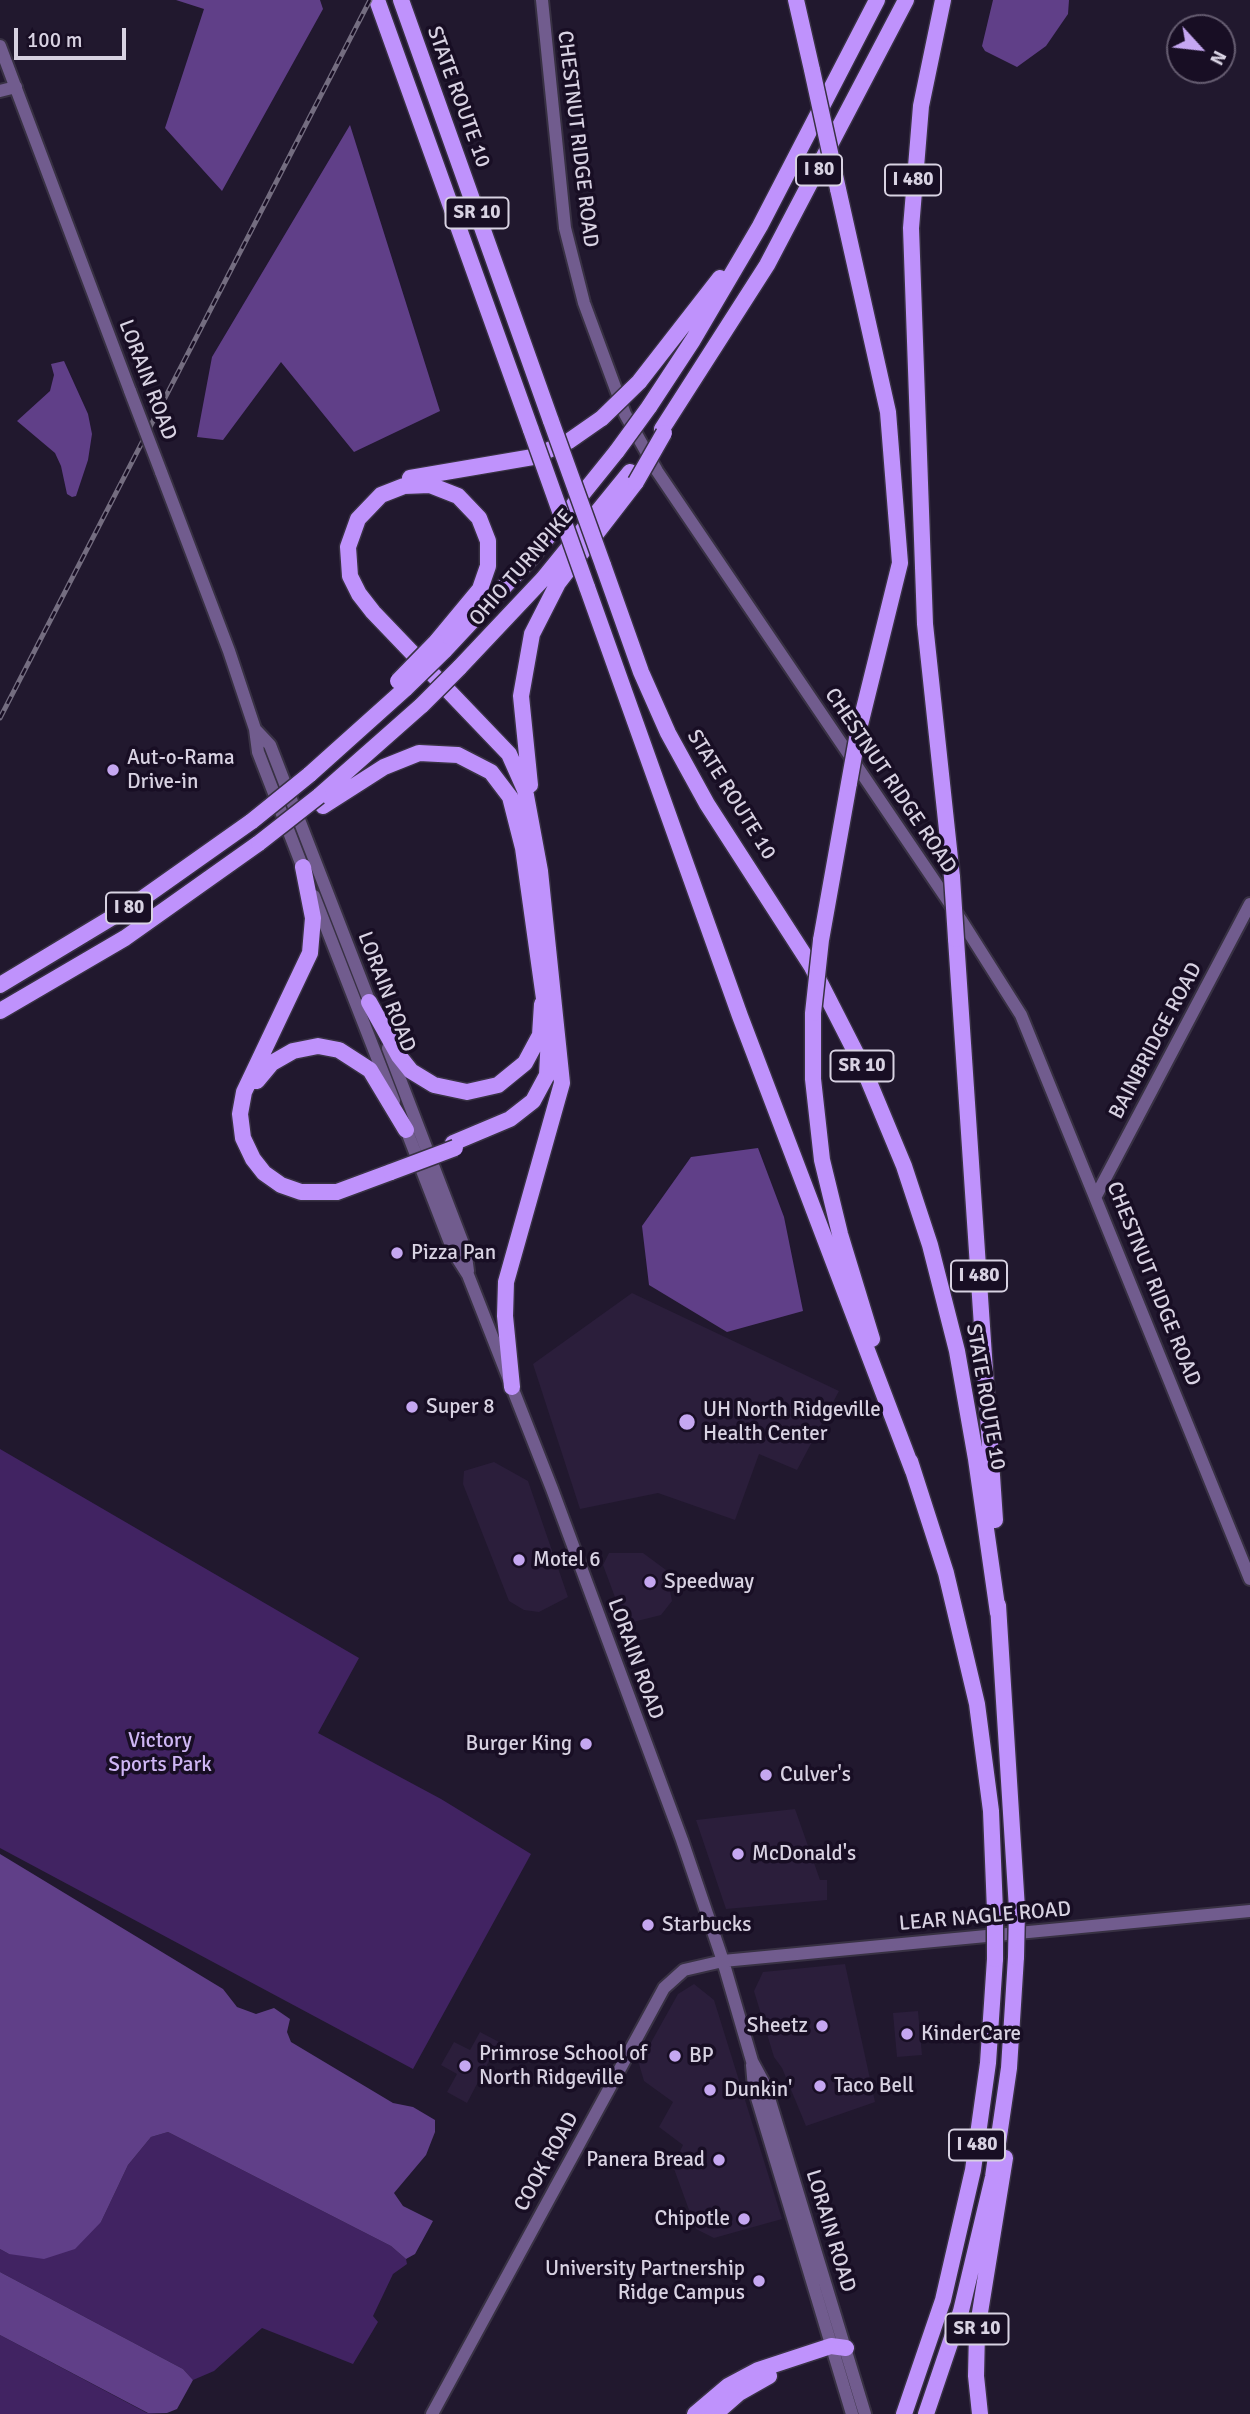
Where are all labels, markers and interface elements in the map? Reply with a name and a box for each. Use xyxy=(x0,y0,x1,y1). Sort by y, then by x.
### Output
scale bar xyxy=(18,14,130,58)
north arrow xyxy=(1166,14,1236,84)
street label: STATE ROUTE 10 xyxy=(421,23,495,171)
text: 100 m xyxy=(27,27,82,53)
street label: CHESTNUT RIDGE ROAD xyxy=(551,29,603,249)
text: N xyxy=(1204,46,1232,69)
road number: I 80 xyxy=(796,154,842,186)
road number: I 480 xyxy=(885,164,941,196)
road number: SR 10 xyxy=(446,197,508,228)
street label: LORAIN ROAD xyxy=(112,316,182,444)
street label: OHIO TURNPIKE xyxy=(464,505,580,631)
street label: CHESTNUT RIDGE ROAD xyxy=(819,684,961,878)
street label: STATE ROUTE 10 xyxy=(681,725,781,865)
place label: Aut-o-Rama Drive-in xyxy=(127,745,235,795)
marker: Aut-o-Rama Drive-in xyxy=(105,762,121,778)
road number: I 80 xyxy=(106,893,152,924)
street label: LORAIN ROAD xyxy=(351,928,421,1056)
street label: BAINBRIDGE ROAD xyxy=(1104,959,1208,1123)
road number: SR 10 xyxy=(830,1050,894,1082)
street label: CHESTNUT RIDGE ROAD xyxy=(1100,1178,1206,1390)
place label: Pizza Pan xyxy=(411,1240,496,1266)
marker: Pizza Pan xyxy=(389,1245,405,1261)
road number: I 480 xyxy=(951,1260,1007,1292)
street label: STATE ROUTE 10 xyxy=(960,1322,1010,1472)
place label: Super 8 xyxy=(426,1394,494,1420)
place label: UH North Ridgeville Health Center xyxy=(703,1397,881,1447)
marker: Super 8 xyxy=(404,1399,420,1415)
marker: UH North Ridgeville Health Center xyxy=(677,1412,697,1432)
place label: Motel 6 xyxy=(533,1547,600,1573)
marker: Motel 6 xyxy=(511,1552,527,1568)
place label: Speedway xyxy=(664,1569,754,1595)
marker: Speedway xyxy=(642,1574,658,1590)
street label: LORAIN ROAD xyxy=(601,1595,669,1723)
park label: Victory Sports Park xyxy=(108,1728,212,1778)
place label: Burger King xyxy=(466,1731,572,1757)
marker: Burger King xyxy=(578,1736,594,1752)
place label: Culver's xyxy=(780,1762,851,1788)
marker: Culver's xyxy=(758,1767,774,1783)
place label: McDonald's xyxy=(752,1841,856,1867)
marker: McDonald's xyxy=(730,1846,746,1862)
street label: LEAR NAGLE ROAD xyxy=(898,1897,1072,1937)
place label: Starbucks xyxy=(662,1912,752,1938)
marker: Starbucks xyxy=(640,1917,656,1933)
place label: Sheetz xyxy=(747,2013,808,2039)
marker: Sheetz xyxy=(814,2018,830,2034)
place label: KinderCare xyxy=(921,2021,1021,2047)
marker: KinderCare xyxy=(899,2026,915,2042)
place label: Primrose School of North Ridgeville xyxy=(479,2041,647,2091)
place label: BP xyxy=(689,2043,714,2069)
marker: BP xyxy=(667,2048,683,2064)
marker: Primrose School of North Ridgeville xyxy=(457,2058,473,2074)
place label: Taco Bell xyxy=(834,2073,914,2099)
place label: Dunkin' xyxy=(724,2077,792,2103)
marker: Taco Bell xyxy=(812,2078,828,2094)
marker: Dunkin' xyxy=(702,2082,718,2098)
street label: COOK ROAD xyxy=(509,2108,585,2216)
road number: I 480 xyxy=(949,2130,1005,2160)
place label: Panera Bread xyxy=(586,2147,705,2173)
marker: Panera Bread xyxy=(711,2152,727,2168)
street label: LORAIN ROAD xyxy=(799,2167,861,2295)
place label: Chipotle xyxy=(655,2206,730,2232)
marker: Chipotle xyxy=(736,2211,752,2227)
place label: University Partnership Ridge Campus xyxy=(545,2256,745,2306)
marker: University Partnership Ridge Campus xyxy=(751,2273,767,2289)
road number: SR 10 xyxy=(946,2314,1009,2344)

